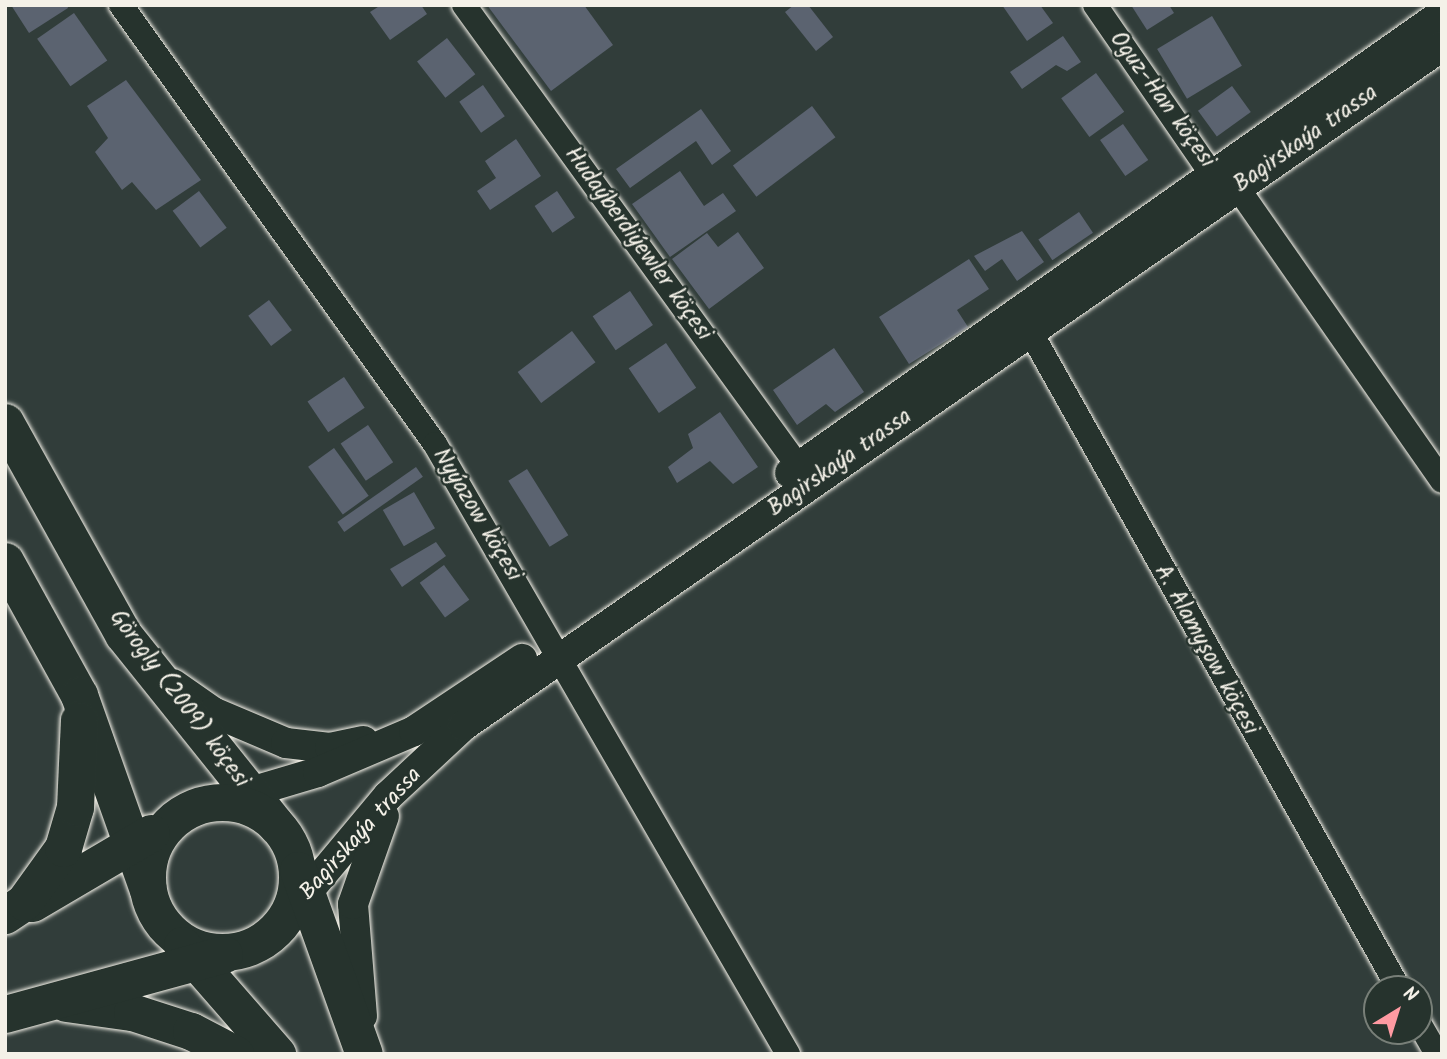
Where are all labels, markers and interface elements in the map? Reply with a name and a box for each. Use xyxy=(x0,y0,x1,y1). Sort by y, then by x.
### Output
street label: Oguz-Han köçesi xyxy=(1103,27,1221,173)
street label: Bagirskaýa trassa xyxy=(1229,79,1383,199)
street label: Hudaýberdiýewler köçesi xyxy=(558,142,718,346)
street label: Bagirskaýa trassa xyxy=(763,403,917,523)
street label: Nyýazow köçesi xyxy=(426,443,528,587)
street label: A. Alamyşow köçesi xyxy=(1148,560,1264,740)
street label: Görogly (2009) köçesi xyxy=(103,605,255,793)
street label: Bagirskaýa trassa xyxy=(294,762,428,906)
north arrow xyxy=(1363,975,1433,1045)
text: N xyxy=(1396,980,1424,1011)

